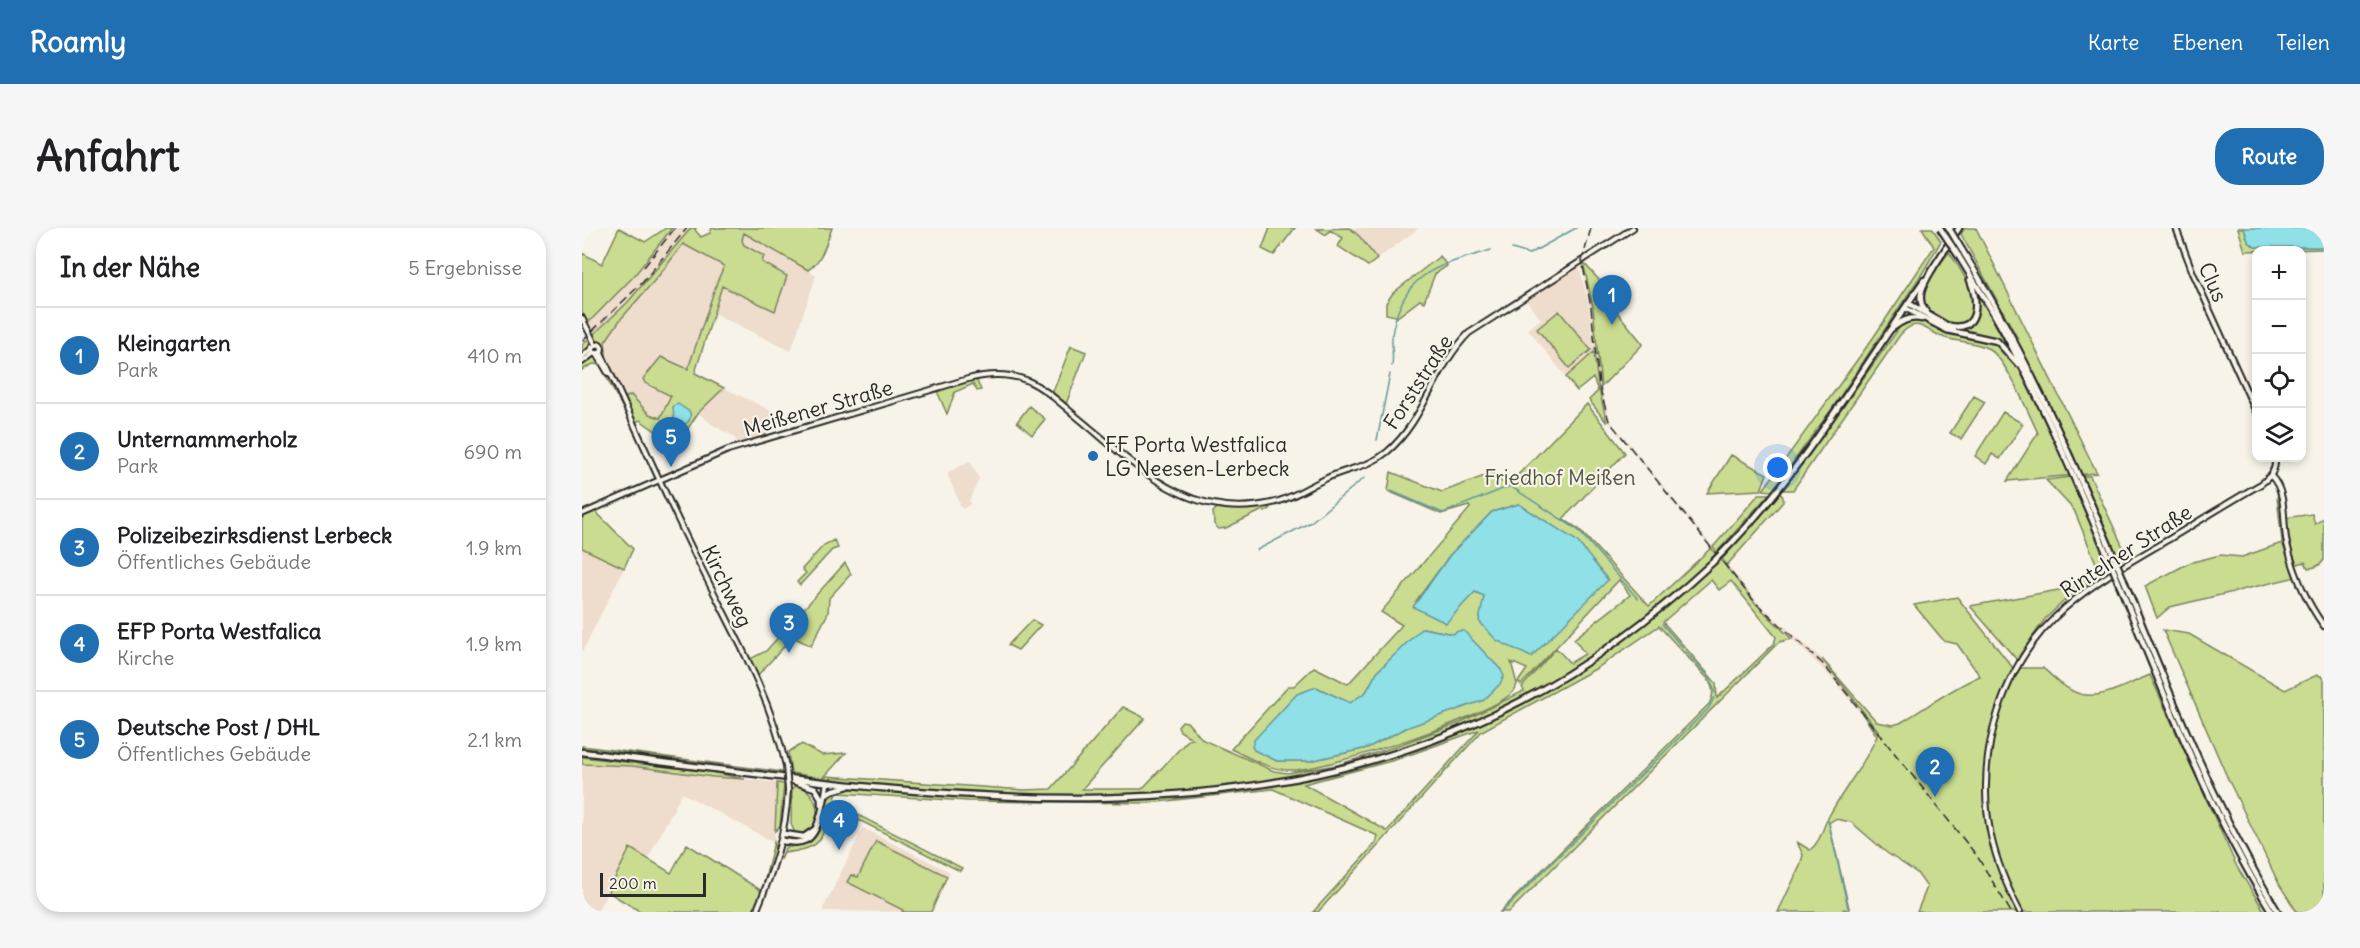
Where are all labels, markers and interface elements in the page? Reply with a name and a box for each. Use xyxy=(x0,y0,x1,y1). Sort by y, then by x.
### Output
text: Roamly xyxy=(30,24,126,60)
text: Karte xyxy=(2088,29,2139,56)
text: Ebenen xyxy=(2172,29,2243,56)
text: Teilen xyxy=(2276,29,2330,56)
button: Route xyxy=(2215,128,2324,185)
text: Anfahrt xyxy=(36,130,180,182)
map controls xyxy=(2252,246,2306,462)
button: + xyxy=(2252,246,2306,300)
text: In der Nähe xyxy=(60,251,200,284)
text: 5 Ergebnisse xyxy=(408,255,522,280)
street label: Clus xyxy=(2192,258,2234,306)
pin: 1 xyxy=(1592,276,1632,325)
button: − xyxy=(2252,300,2306,354)
text: Kleingarten xyxy=(117,329,231,357)
street label: Forststraße xyxy=(1377,329,1459,435)
text: 1 xyxy=(76,343,83,368)
text: 410 m xyxy=(467,343,522,368)
button: locate xyxy=(2252,354,2306,408)
text: Park xyxy=(117,357,158,382)
street label: Meißener Straße xyxy=(740,374,896,442)
button: layers xyxy=(2252,408,2306,462)
pin: 5 xyxy=(652,418,691,467)
text: Unternammerholz xyxy=(117,425,298,453)
place label: FF Porta Westfalica LG Neesen-Lerbeck xyxy=(1105,431,1290,482)
text: 2 xyxy=(74,439,85,464)
text: 690 m xyxy=(464,439,522,464)
marker: FF Porta Westfalica LG Neesen-Lerbeck xyxy=(1086,449,1100,463)
text: Park xyxy=(117,453,158,478)
your location xyxy=(1763,453,1792,482)
park label: Friedhof Meißen xyxy=(1484,464,1636,491)
street label: Rintelner Straße xyxy=(2055,498,2197,604)
text: Polizeibezirksdienst Lerbeck xyxy=(117,521,392,549)
text: 3 xyxy=(74,535,85,560)
text: 1.9 km xyxy=(466,535,522,560)
street label: Kirchweg xyxy=(696,540,758,632)
text: Öffentliches Gebäude xyxy=(117,549,311,574)
pin: 3 xyxy=(770,604,808,653)
text: EFP Porta Westfalica xyxy=(117,617,321,645)
text: 4 xyxy=(74,631,85,656)
text: 1.9 km xyxy=(466,631,522,656)
text: Kirche xyxy=(117,645,174,670)
text: Deutsche Post / DHL xyxy=(117,713,320,741)
text: 5 xyxy=(74,727,85,752)
text: 2.1 km xyxy=(467,727,522,752)
text: Öffentliches Gebäude xyxy=(117,741,311,766)
pin: 2 xyxy=(1916,748,1954,797)
pin: 4 xyxy=(820,800,858,850)
scale bar xyxy=(600,870,706,898)
text: 200 m xyxy=(609,873,657,893)

